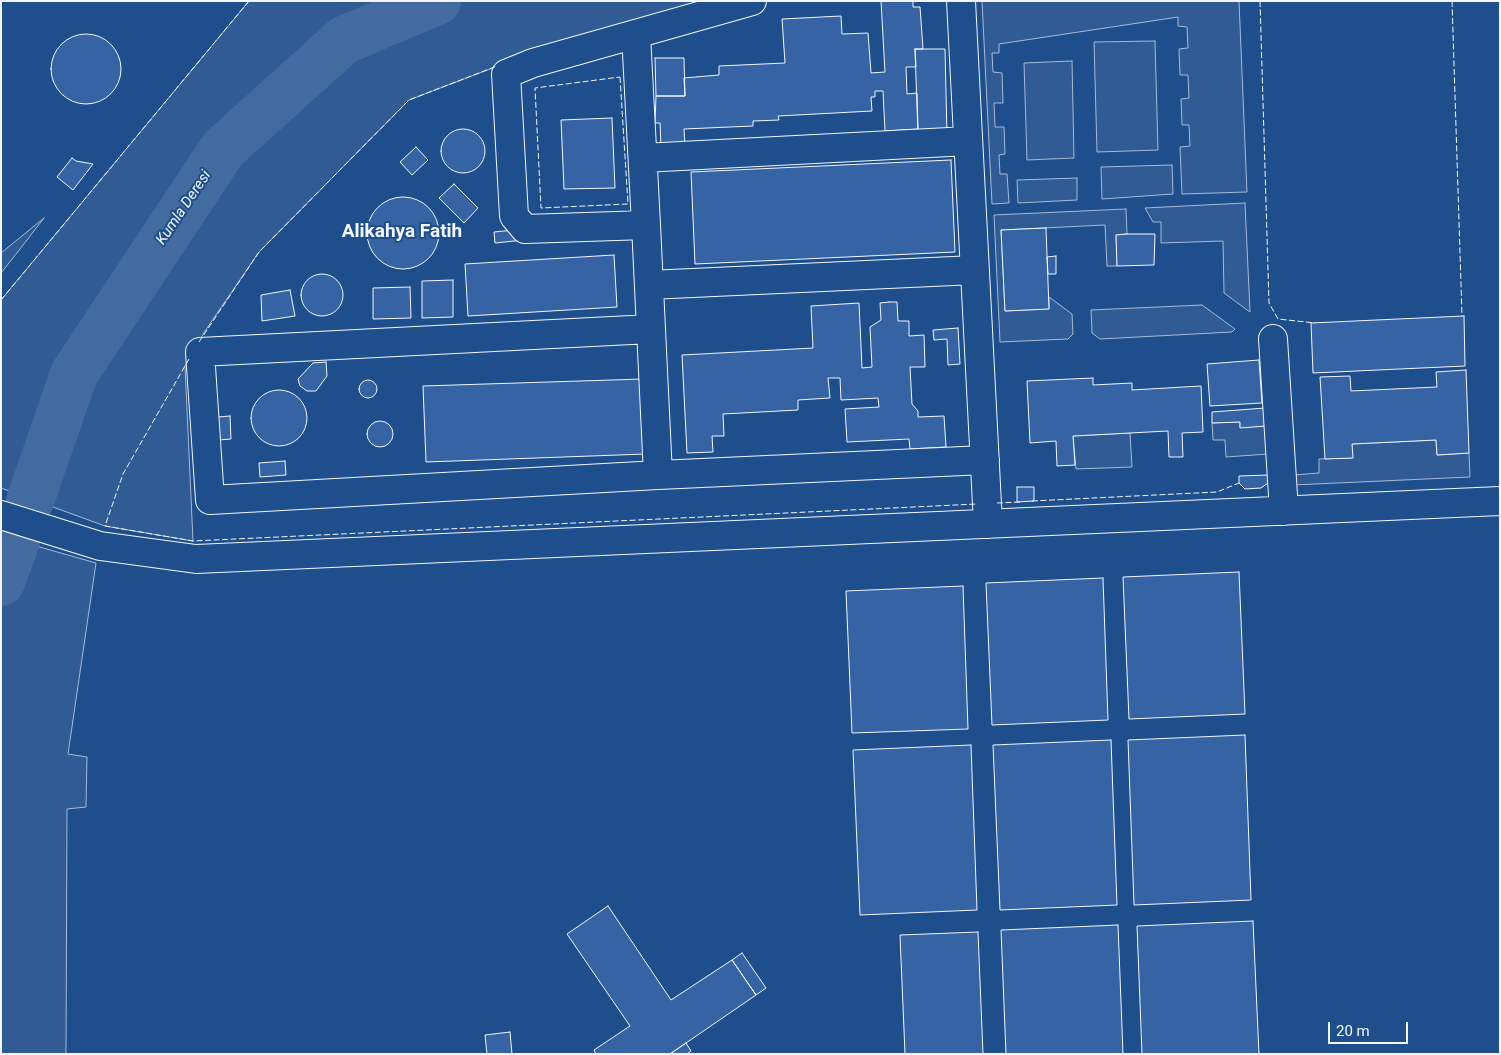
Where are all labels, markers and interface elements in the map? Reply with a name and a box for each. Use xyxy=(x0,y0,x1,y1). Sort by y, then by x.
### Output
water label: Kumla Deresi xyxy=(153,167,215,249)
district label: Alikahya Fatih xyxy=(342,221,462,243)
scale bar xyxy=(1331,1012,1411,1044)
text: 20 m xyxy=(1336,1022,1370,1040)

